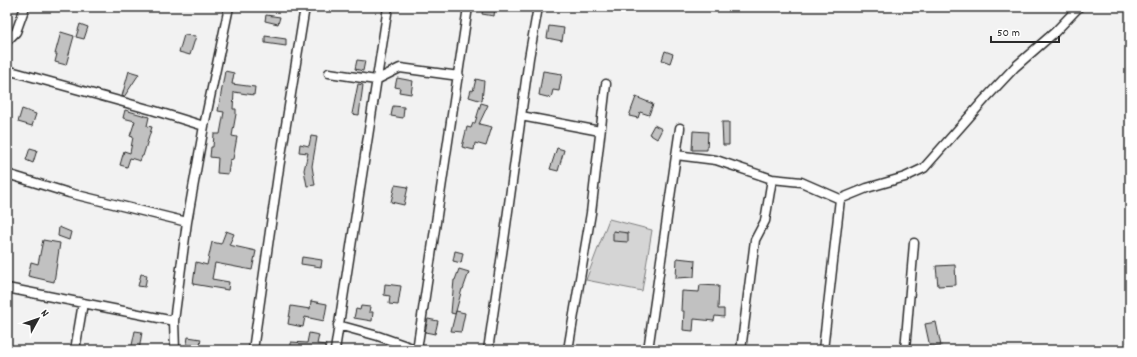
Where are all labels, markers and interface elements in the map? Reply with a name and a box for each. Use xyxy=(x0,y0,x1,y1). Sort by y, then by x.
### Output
scale bar xyxy=(991,18,1059,44)
text: 50 m xyxy=(997,25,1020,42)
north arrow xyxy=(18,299,58,339)
text: N xyxy=(36,307,52,322)

